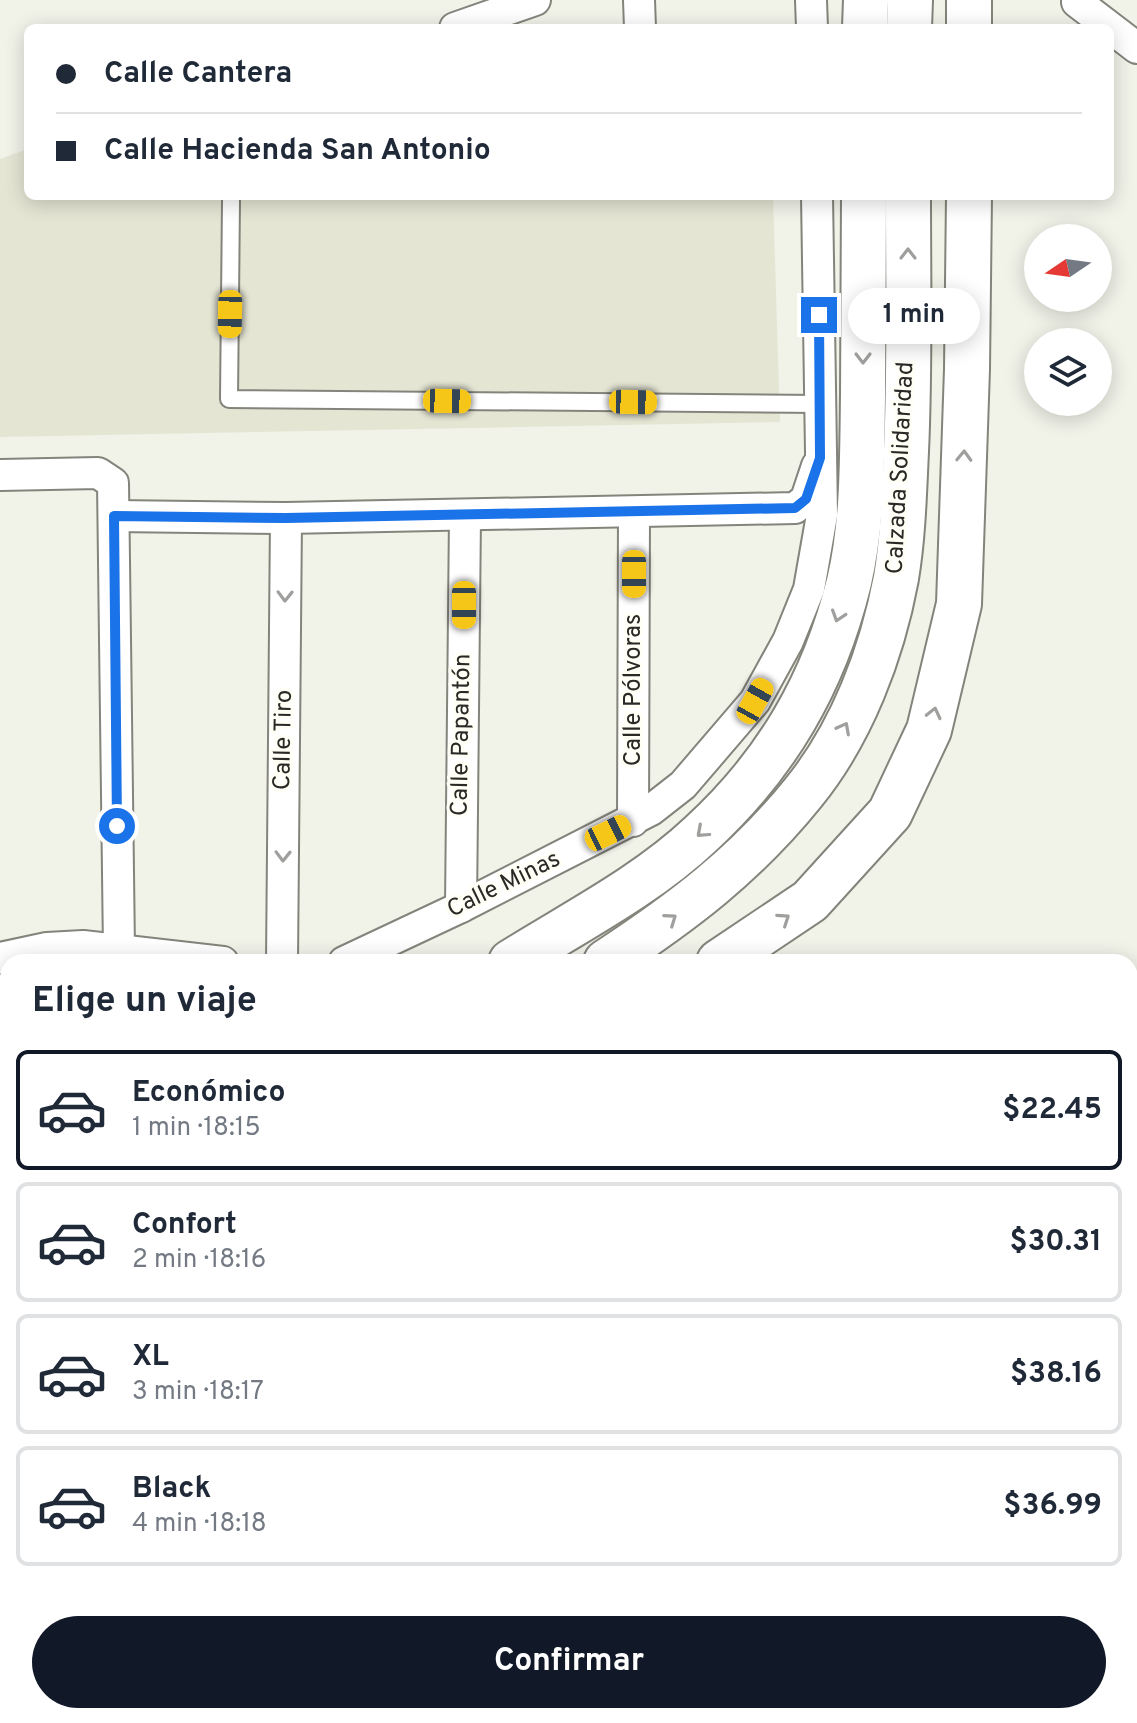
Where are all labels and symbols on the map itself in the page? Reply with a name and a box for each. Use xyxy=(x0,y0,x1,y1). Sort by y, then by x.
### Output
north arrow xyxy=(1024,224,1112,312)
one-way arrow xyxy=(899,247,917,260)
callout: 1 min xyxy=(847,287,979,343)
car xyxy=(218,290,242,338)
route end xyxy=(801,297,837,333)
one-way arrow xyxy=(854,352,872,365)
street label: Calzada Solidaridad xyxy=(880,361,922,575)
car xyxy=(423,389,471,413)
car xyxy=(609,390,657,414)
one-way arrow xyxy=(956,449,973,462)
car xyxy=(622,550,646,598)
car xyxy=(452,581,476,629)
one-way arrow xyxy=(276,590,294,603)
one-way arrow xyxy=(832,608,848,622)
street label: Calle Pólvoras xyxy=(619,614,649,766)
street label: Calle Papantón xyxy=(446,653,478,817)
car xyxy=(733,674,777,728)
street label: Calle Tiro xyxy=(268,689,300,791)
one-way arrow xyxy=(924,707,941,720)
one-way arrow xyxy=(834,721,849,736)
route start xyxy=(99,808,135,844)
car xyxy=(581,812,635,854)
one-way arrow xyxy=(697,823,711,838)
street label: Calle Minas xyxy=(443,845,565,925)
one-way arrow xyxy=(274,850,291,863)
one-way arrow xyxy=(662,913,676,928)
one-way arrow xyxy=(775,914,790,929)

